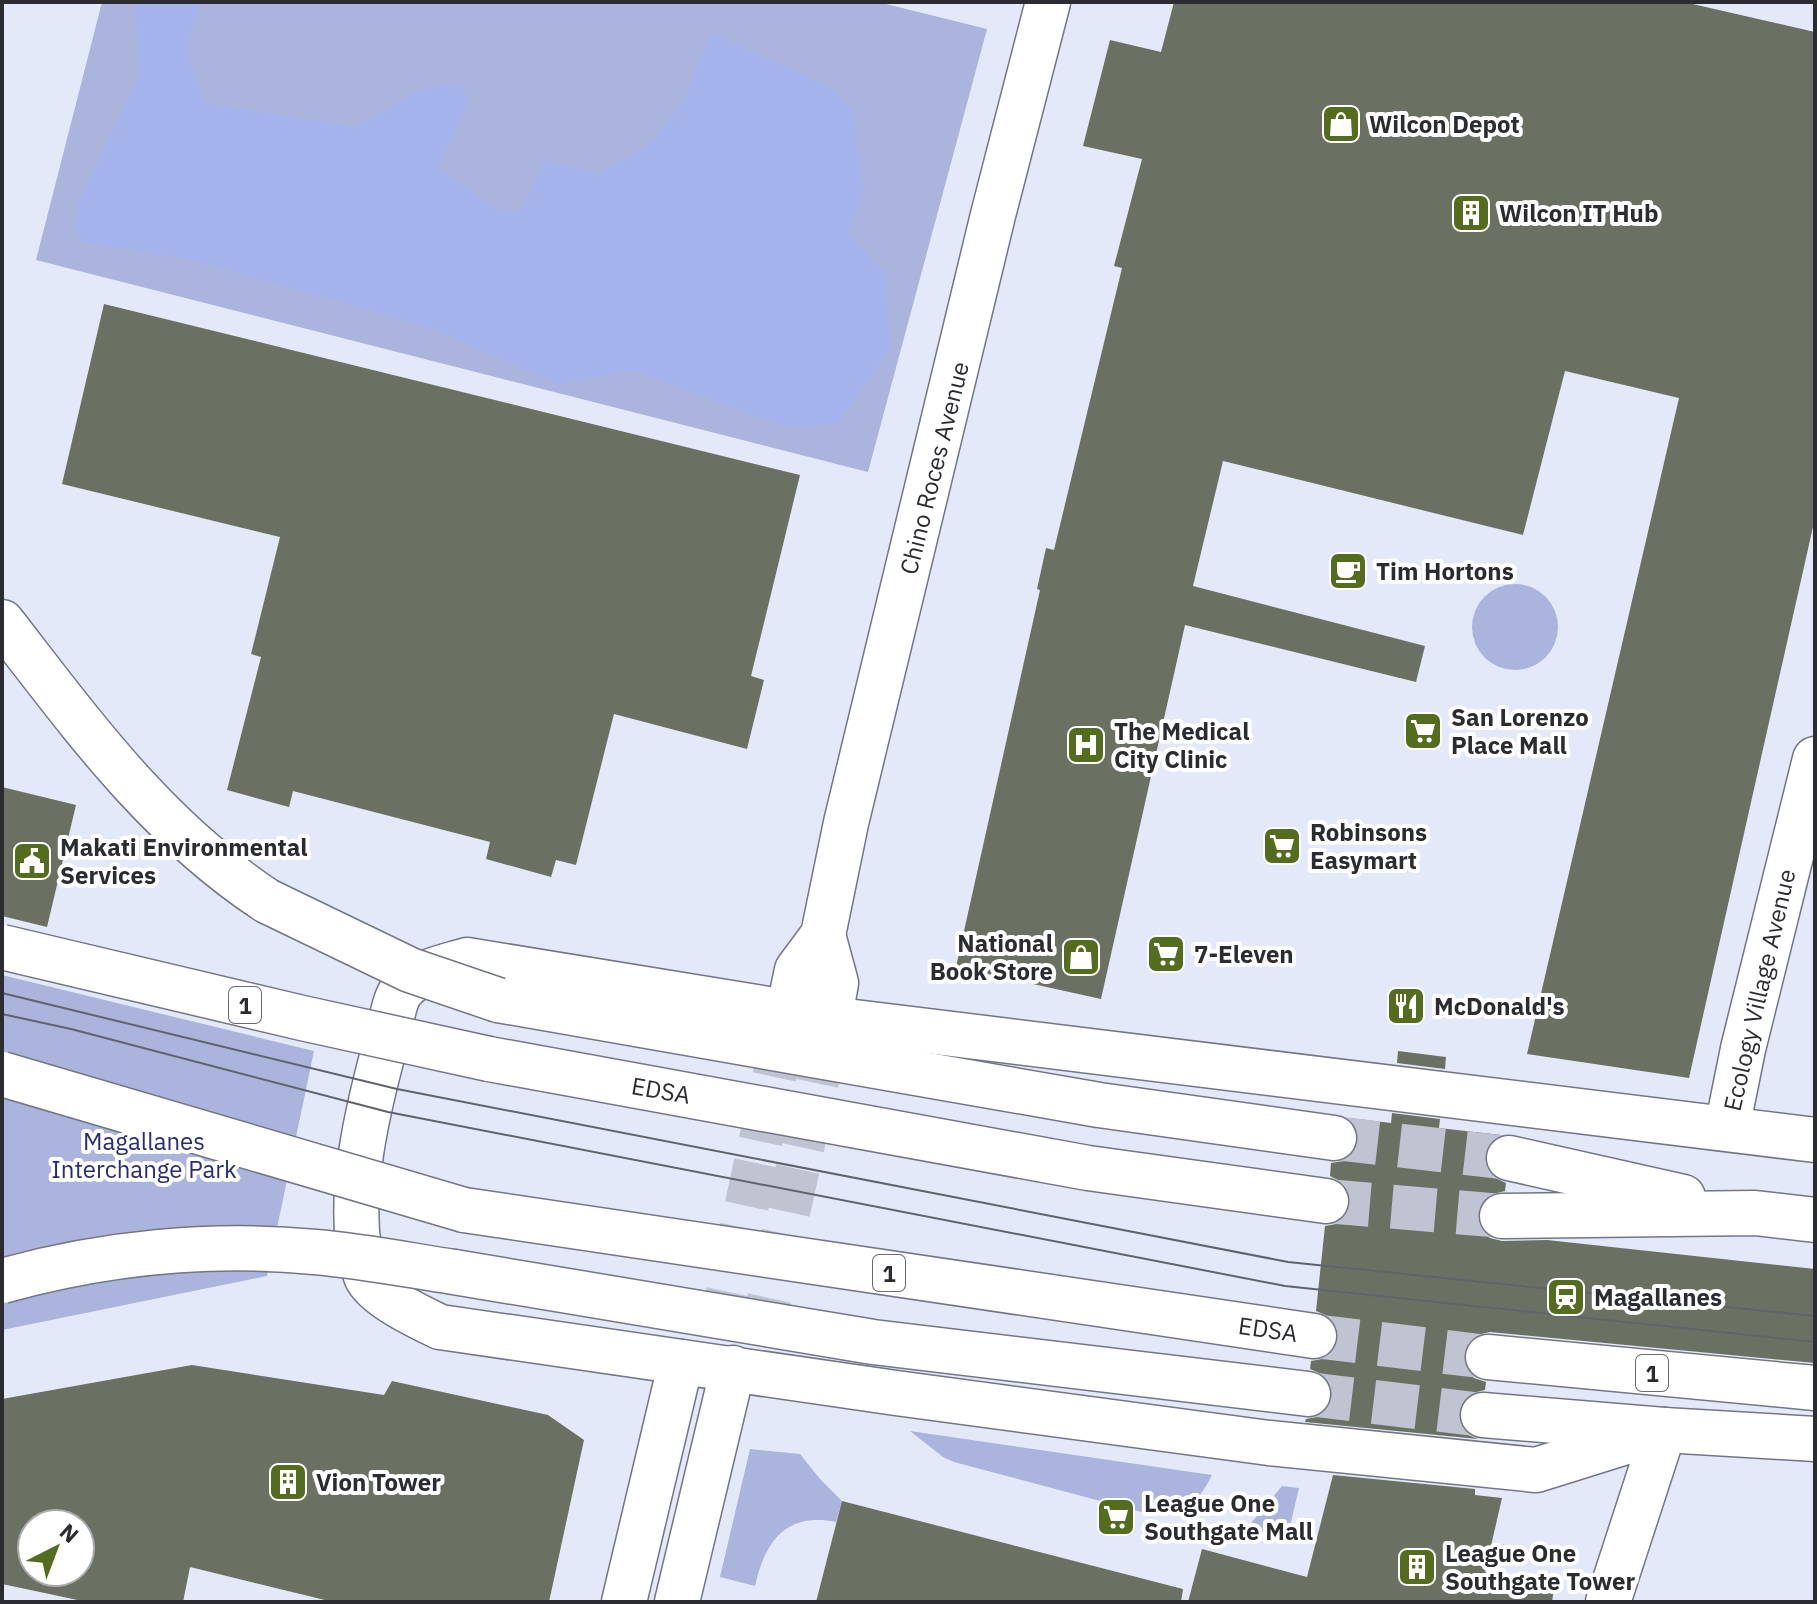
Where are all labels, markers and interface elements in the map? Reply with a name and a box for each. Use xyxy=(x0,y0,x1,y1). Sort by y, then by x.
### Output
shop icon: Wilcon Depot xyxy=(1320,103,1362,145)
place label: Wilcon Depot xyxy=(1369,108,1520,140)
building icon: Wilcon IT Hub xyxy=(1450,192,1492,234)
place label: Wilcon IT Hub xyxy=(1499,197,1659,229)
street label: Chino Roces Avenue xyxy=(892,358,976,578)
cafe icon: Tim Hortons xyxy=(1327,550,1369,592)
place label: Tim Hortons xyxy=(1376,555,1514,587)
place label: San Lorenzo Place Mall xyxy=(1451,701,1589,761)
supermarket icon: San Lorenzo Place Mall xyxy=(1402,710,1444,752)
place label: The Medical City Clinic xyxy=(1114,715,1249,775)
hospital icon: The Medical City Clinic xyxy=(1065,724,1107,766)
place label: Robinsons Easymart xyxy=(1310,816,1427,876)
supermarket icon: Robinsons Easymart xyxy=(1261,825,1303,867)
place label: Makati Environmental Services xyxy=(60,831,308,891)
public building icon: Makati Environmental Services xyxy=(11,840,53,882)
street label: Ecology Village Avenue xyxy=(1716,866,1802,1114)
place label: National Book Store xyxy=(930,927,1053,987)
supermarket icon: 7-Eleven xyxy=(1145,933,1187,975)
shop icon: National Book Store xyxy=(1060,936,1102,978)
place label: 7-Eleven xyxy=(1194,938,1294,970)
restaurant icon: McDonald's xyxy=(1385,985,1427,1027)
road number: 1 xyxy=(229,987,261,1023)
place label: McDonald's xyxy=(1434,990,1565,1022)
street label: EDSA xyxy=(629,1069,693,1111)
park label: Magallanes Interchange Park xyxy=(51,1125,237,1185)
road number: 1 xyxy=(873,1255,905,1291)
station icon: Magallanes xyxy=(1545,1276,1587,1318)
place label: Magallanes xyxy=(1594,1281,1722,1313)
street label: EDSA xyxy=(1236,1309,1300,1349)
road number: 1 xyxy=(1636,1355,1668,1391)
building icon: Vion Tower xyxy=(267,1461,309,1503)
place label: Vion Tower xyxy=(316,1466,441,1498)
place label: League One Southgate Mall xyxy=(1144,1487,1313,1547)
supermarket icon: League One Southgate Mall xyxy=(1095,1496,1137,1538)
north arrow xyxy=(16,1508,96,1588)
text: N xyxy=(54,1517,85,1549)
place label: League One Southgate Tower xyxy=(1445,1537,1635,1597)
building icon: League One Southgate Tower xyxy=(1396,1546,1438,1588)

